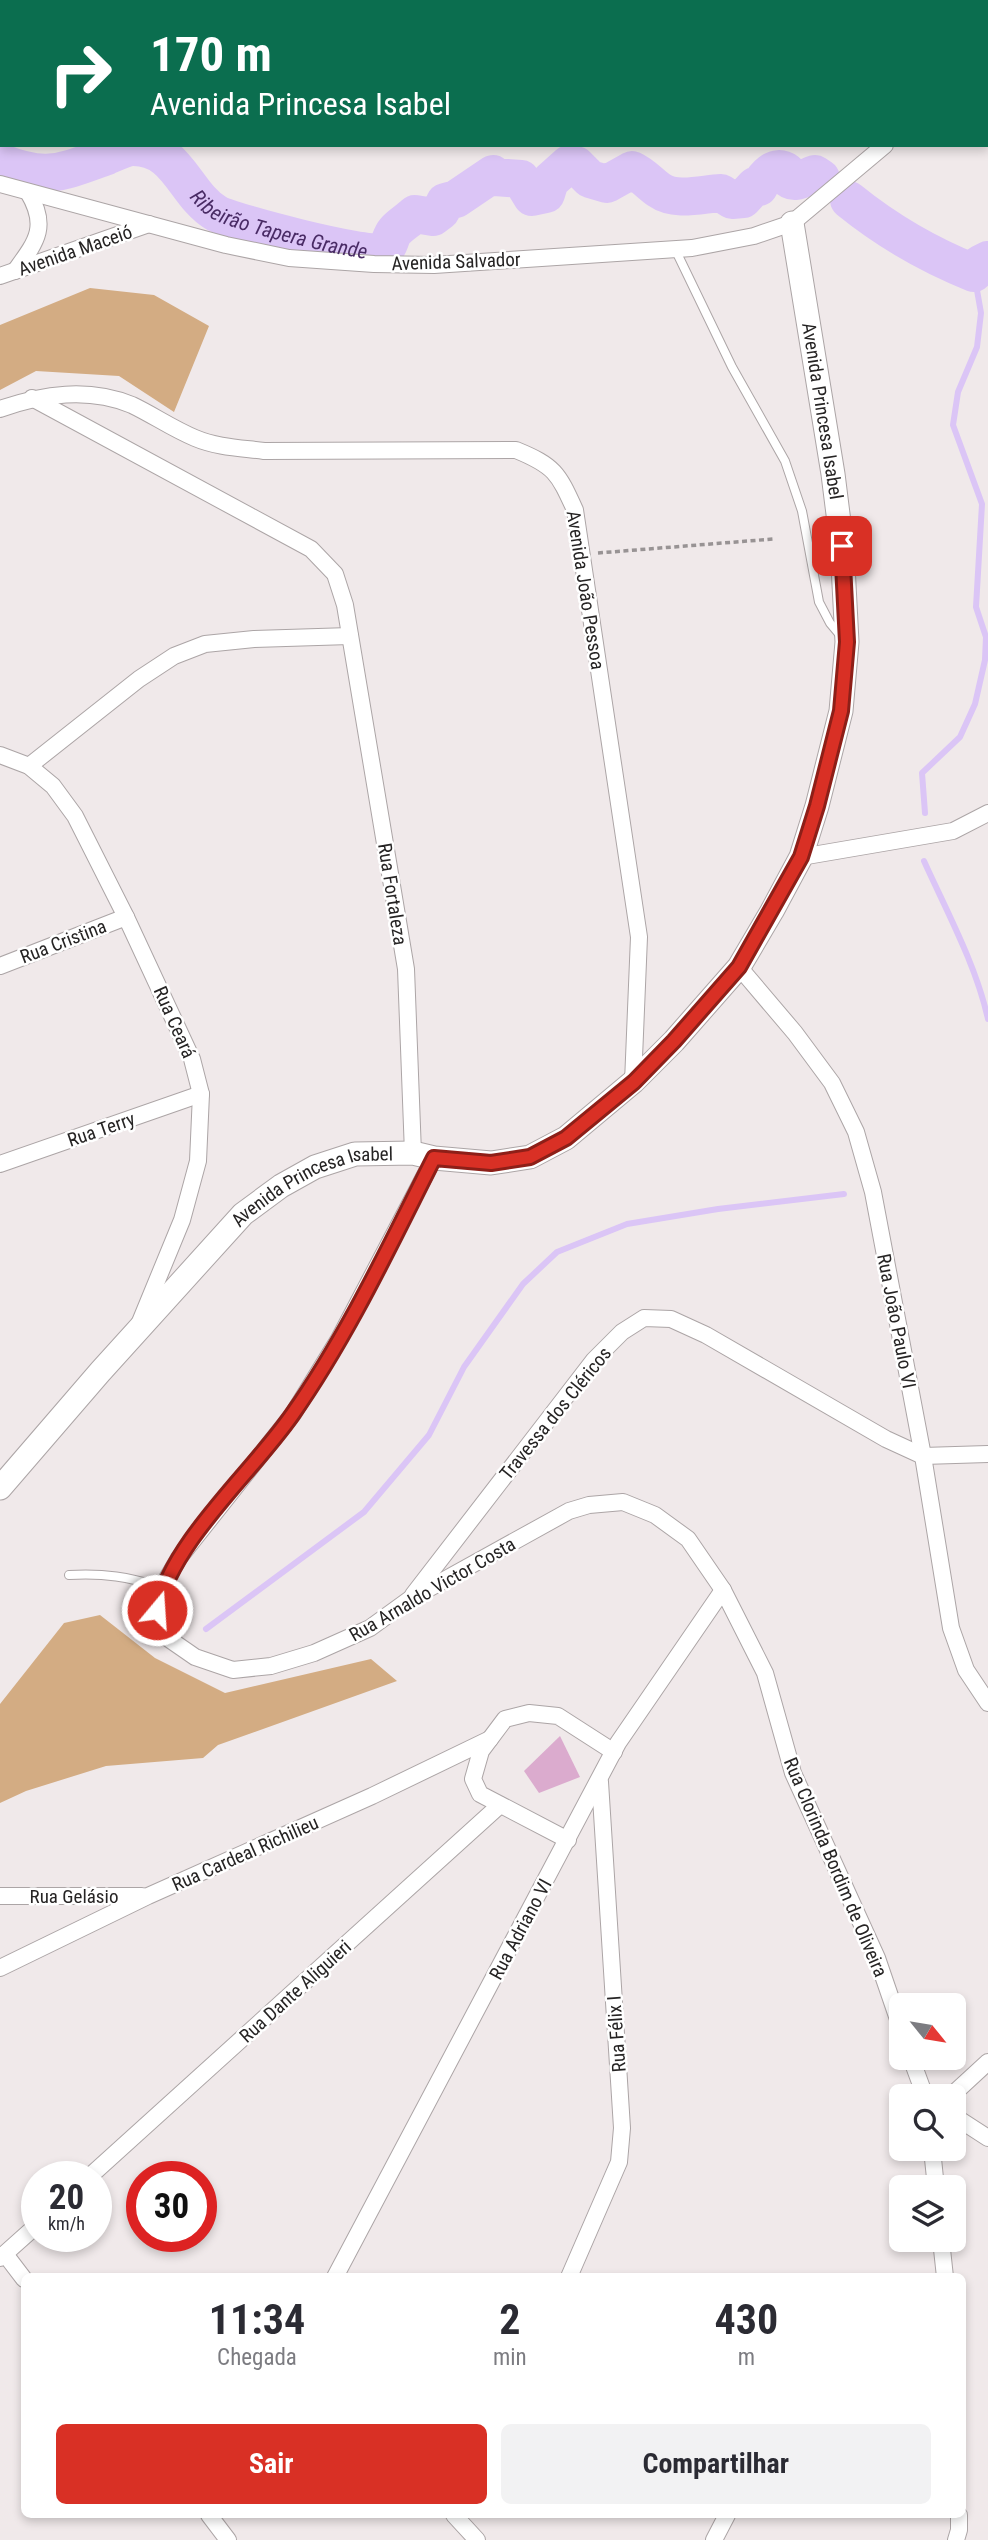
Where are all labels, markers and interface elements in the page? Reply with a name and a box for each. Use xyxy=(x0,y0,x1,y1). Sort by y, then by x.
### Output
text: 170 m xyxy=(150,26,272,83)
icon: right xyxy=(35,28,126,119)
text: Avenida Princesa Isabel xyxy=(150,85,451,123)
water label: Ribeirão Tapera Grande xyxy=(185,185,369,264)
street label: Avenida Maceió xyxy=(15,220,135,281)
street label: Avenida Salvador xyxy=(391,248,521,275)
street label: Avenida Princesa Isabel xyxy=(797,321,848,501)
street label: Avenida João Pessoa xyxy=(562,509,609,671)
pin xyxy=(812,516,872,576)
icon: arrive xyxy=(823,527,861,565)
street label: Rua Fortaleza xyxy=(373,841,412,947)
street label: Rua Cristina xyxy=(17,914,110,968)
street label: Rua Ceará xyxy=(149,983,201,1062)
street label: Rua Terry xyxy=(64,1107,138,1152)
street label: Avenida Princesa Isabel xyxy=(226,1142,393,1231)
street label: Rua João Paulo VI xyxy=(872,1252,921,1390)
street label: Travessa dos Cléricos xyxy=(495,1342,616,1484)
street label: Rua Arnaldo Victor Costa xyxy=(345,1532,519,1646)
position arrow xyxy=(120,1573,194,1647)
street label: Rua Clorinda Bordim de Oliveira xyxy=(779,1754,892,1980)
street label: Rua Cardeal Richilieu xyxy=(168,1811,322,1896)
street label: Rua Adriano VI xyxy=(484,1875,557,1984)
street label: Rua Gelásio xyxy=(30,1885,118,1908)
street label: Rua Dante Aliguieri xyxy=(235,1935,356,2048)
north arrow xyxy=(889,1993,966,2070)
map controls xyxy=(889,1993,966,2252)
street label: Rua Félix I xyxy=(602,1995,631,2073)
button: search xyxy=(889,2084,966,2161)
speed limit sign: 30 xyxy=(126,2161,217,2252)
button: layers xyxy=(889,2175,966,2252)
text: 20 xyxy=(49,2177,84,2218)
text: km/h xyxy=(48,2213,85,2234)
text: 11:34 xyxy=(209,2295,305,2344)
text: 2 xyxy=(499,2295,520,2344)
text: 430 xyxy=(714,2295,778,2344)
text: Chegada xyxy=(217,2344,297,2371)
text: min xyxy=(493,2344,527,2371)
text: m xyxy=(738,2344,755,2371)
button: Sair xyxy=(56,2424,487,2504)
button: Compartilhar xyxy=(501,2424,931,2504)

